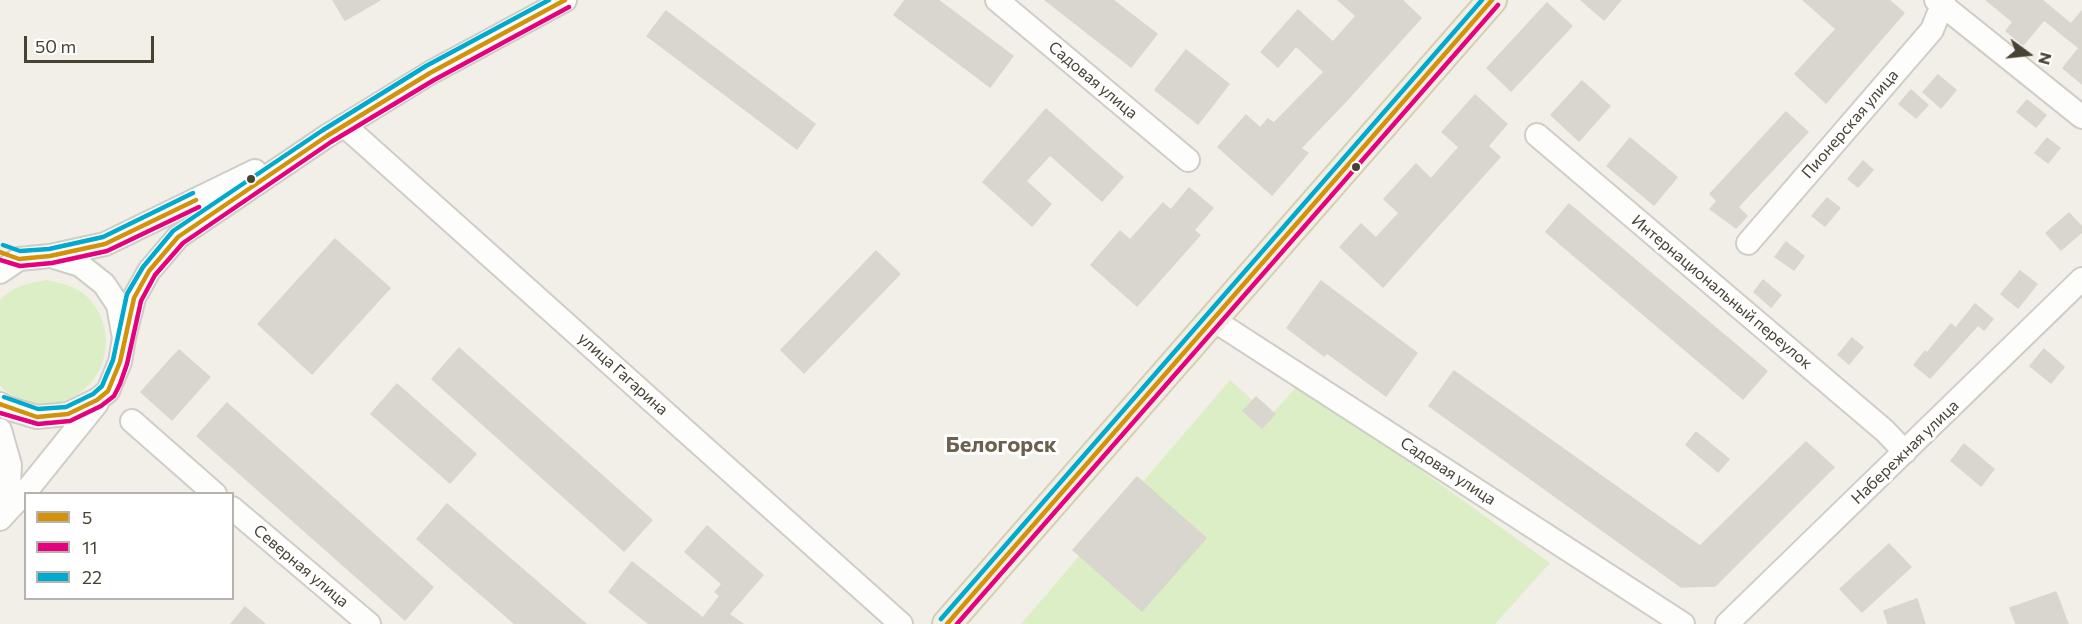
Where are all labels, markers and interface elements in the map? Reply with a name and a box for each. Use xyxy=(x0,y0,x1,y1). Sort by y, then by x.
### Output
scale bar xyxy=(27,24,158,62)
north arrow xyxy=(1998,24,2058,84)
text: 50 m xyxy=(35,35,76,57)
street label: Садовая улица xyxy=(1045,37,1141,123)
text: N xyxy=(2035,51,2057,67)
street label: Пионерская улица xyxy=(1798,66,1902,182)
unlabelled marker xyxy=(1350,161,1362,173)
unlabelled marker xyxy=(245,173,257,185)
street label: Интернациональный переулок xyxy=(1628,211,1816,373)
street label: улица Гагарина xyxy=(574,329,672,419)
street label: Набережная улица xyxy=(1847,396,1963,508)
district label: Белогорск xyxy=(945,432,1057,458)
street label: Садовая улица xyxy=(1397,433,1499,509)
legend xyxy=(24,492,234,600)
text: 5 xyxy=(82,506,92,528)
street label: Северная улица xyxy=(250,521,352,611)
text: 11 xyxy=(82,536,97,558)
text: 22 xyxy=(82,566,102,588)

